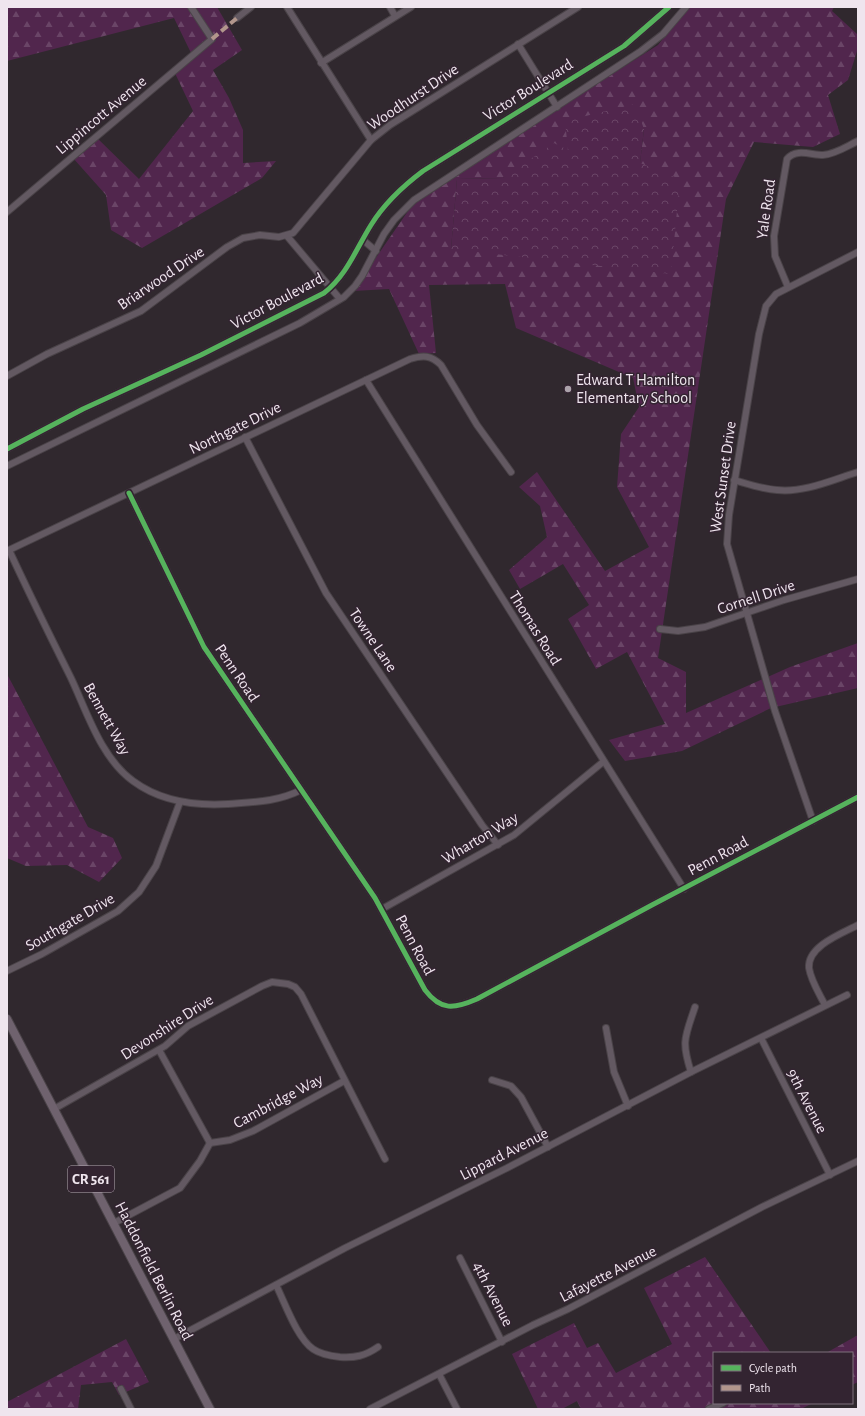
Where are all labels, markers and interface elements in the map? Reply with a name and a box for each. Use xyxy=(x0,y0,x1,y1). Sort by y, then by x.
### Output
street label: Victor Boulevard xyxy=(480,56,576,124)
street label: Woodhurst Drive xyxy=(365,61,461,133)
street label: Lippincott Avenue xyxy=(53,73,149,157)
street label: Yale Road xyxy=(754,178,778,240)
street label: Briarwood Drive xyxy=(115,243,207,313)
street label: Victor Boulevard xyxy=(228,270,326,332)
place label: Edward T Hamilton Elementary School xyxy=(576,372,695,407)
marker: Edward T Hamilton Elementary School xyxy=(563,384,573,394)
street label: Northgate Drive xyxy=(187,399,283,457)
street label: West Sunset Drive xyxy=(707,420,739,534)
street label: Cornell Drive xyxy=(715,577,797,617)
street label: Thomas Road xyxy=(506,588,564,668)
street label: Towne Lane xyxy=(346,605,400,675)
street label: Penn Road xyxy=(212,641,262,705)
street label: Bennett Way xyxy=(80,680,133,758)
street label: Wharton Way xyxy=(439,809,522,868)
street label: Penn Road xyxy=(685,833,751,879)
street label: Southgate Drive xyxy=(23,890,117,954)
street label: Penn Road xyxy=(392,912,438,978)
street label: Devonshire Drive xyxy=(118,991,216,1063)
street label: 9th Avenue xyxy=(784,1066,830,1136)
street label: Cambridge Way xyxy=(231,1071,326,1132)
street label: Lippard Avenue xyxy=(457,1125,551,1183)
road number: CR 561 xyxy=(68,1166,114,1192)
street label: Haddonfield Berlin Road xyxy=(112,1199,196,1343)
street label: Lafayette Avenue xyxy=(557,1243,659,1306)
street label: 4th Avenue xyxy=(470,1259,516,1329)
legend xyxy=(713,1352,853,1404)
text: Cycle path xyxy=(749,1362,797,1375)
text: Path xyxy=(749,1382,771,1394)

